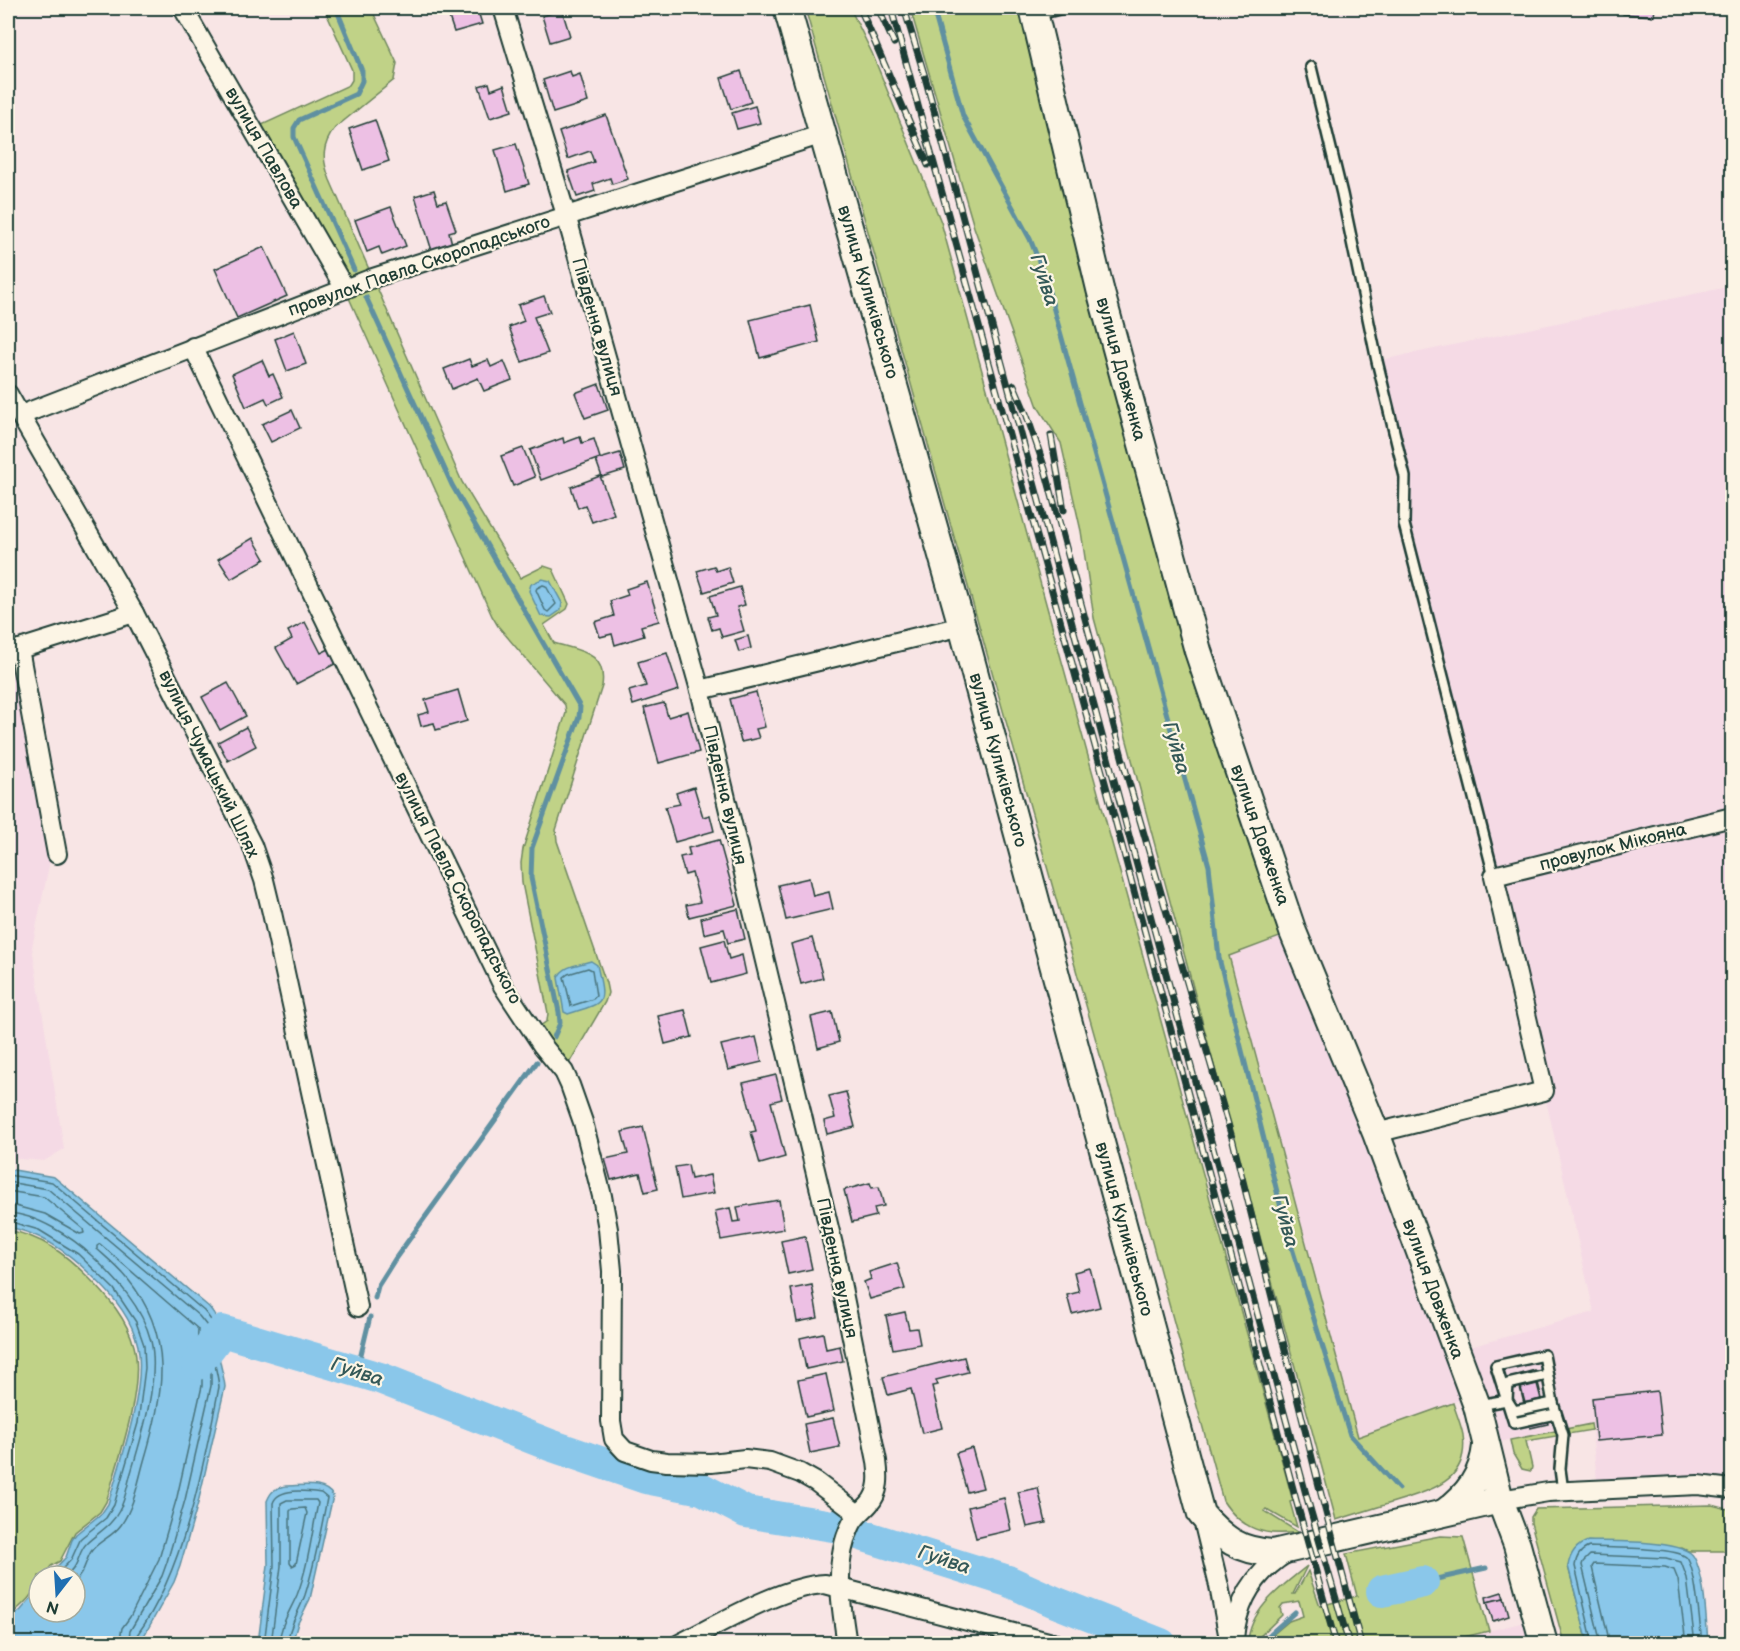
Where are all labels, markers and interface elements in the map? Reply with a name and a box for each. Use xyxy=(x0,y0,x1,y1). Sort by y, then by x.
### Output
street label: вулиця Павлова xyxy=(221,84,307,213)
street label: вулиця Куликівського xyxy=(833,203,903,381)
street label: провулок Павла Скоропадського xyxy=(285,211,553,321)
water label: Гуйва xyxy=(1024,251,1064,309)
street label: Південна вулиця xyxy=(567,255,627,399)
street label: вулиця Довженка xyxy=(1092,295,1150,443)
street label: вулиця Чумацький Шлях xyxy=(154,667,264,861)
street label: вулиця Куликівського xyxy=(965,671,1031,849)
water label: Гуйва xyxy=(1157,719,1195,777)
street label: Південна вулиця xyxy=(699,723,751,867)
street label: вулиця Довженка xyxy=(1226,762,1294,909)
street label: вулиця Павла Скоропадського xyxy=(390,769,526,1007)
street label: провулок Мікояна xyxy=(1537,818,1689,875)
street label: вулиця Куликівського xyxy=(1091,1140,1157,1318)
water label: Гуйва xyxy=(1266,1192,1304,1250)
street label: Південна вулиця xyxy=(812,1196,862,1340)
street label: вулиця Довженка xyxy=(1398,1216,1468,1362)
water label: Гуйва xyxy=(328,1352,386,1392)
water label: Гуйва xyxy=(915,1540,973,1580)
north arrow xyxy=(27,1564,87,1624)
text: N xyxy=(45,1596,62,1618)

